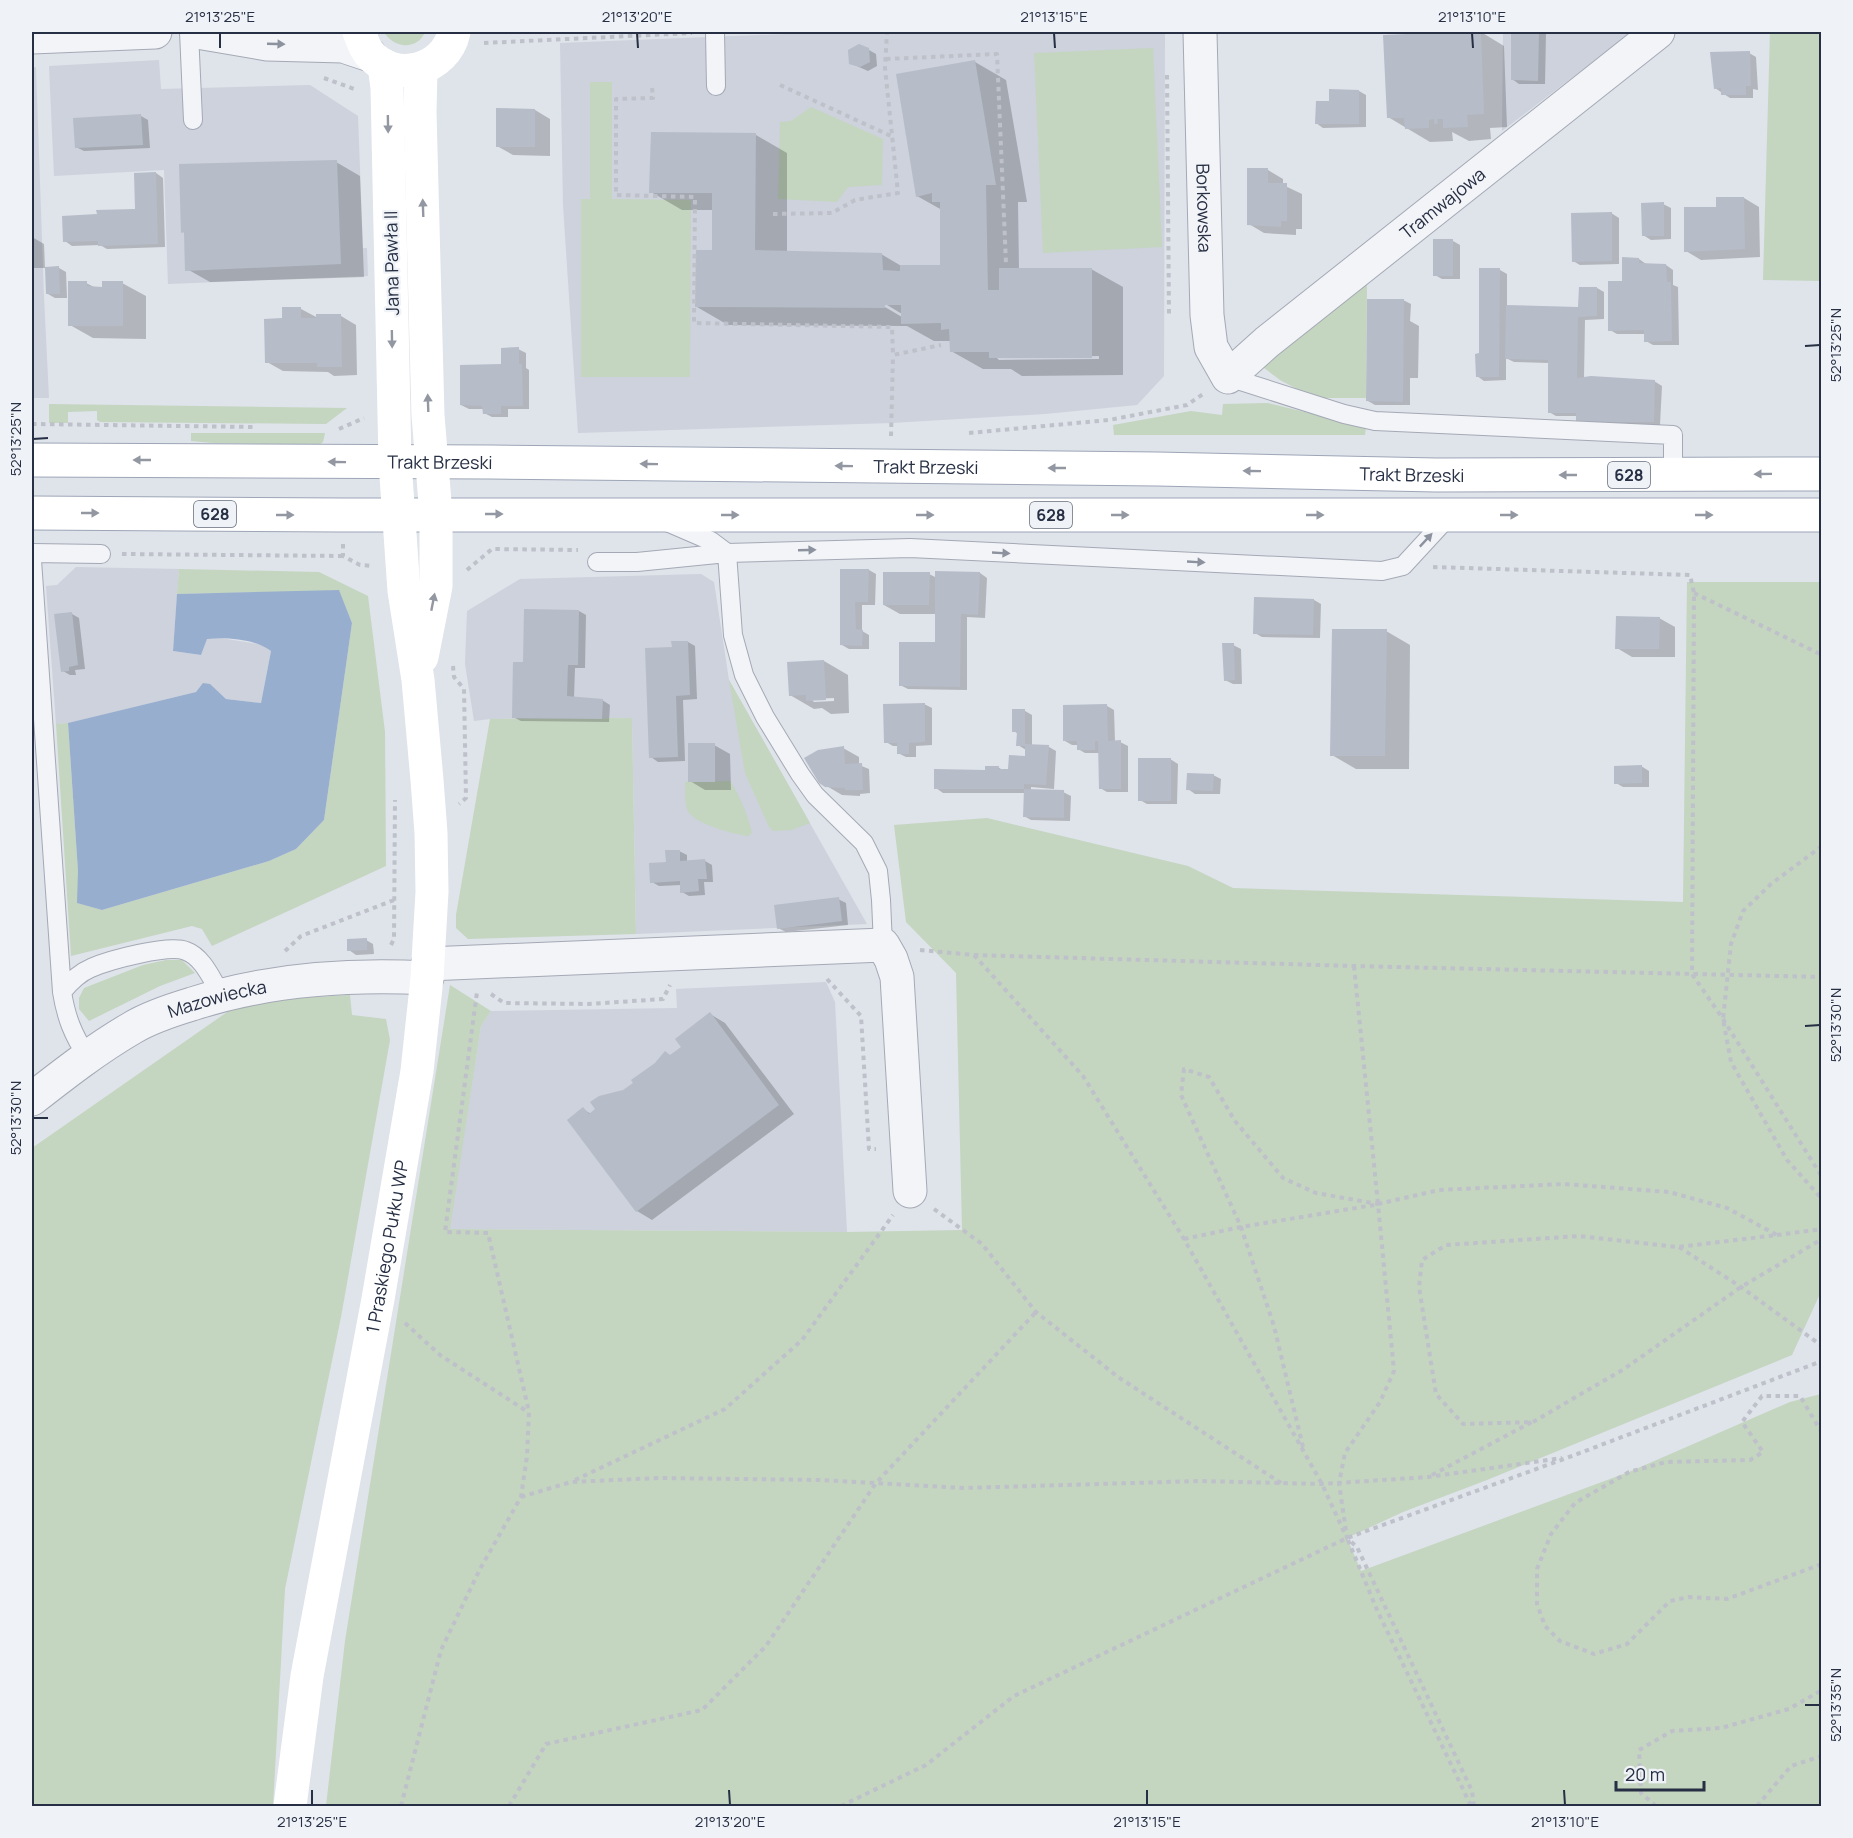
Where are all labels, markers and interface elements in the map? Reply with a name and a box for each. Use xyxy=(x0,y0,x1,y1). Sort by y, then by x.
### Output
text: 21°13'25"E xyxy=(185,6,255,27)
text: 21°13'20"E xyxy=(602,6,672,27)
text: 21°13'15"E xyxy=(1020,6,1088,27)
text: 21°13'10"E xyxy=(1438,6,1506,27)
one-way arrow xyxy=(266,40,285,49)
one-way arrow xyxy=(384,114,393,133)
street label: Tramwajowa xyxy=(1395,162,1490,244)
street label: Borkowska xyxy=(1191,163,1217,253)
one-way arrow xyxy=(418,199,427,218)
street label: Jana Pawła II xyxy=(378,211,404,315)
text: 52°13'25"N xyxy=(1825,308,1846,382)
one-way arrow xyxy=(387,330,397,349)
one-way arrow xyxy=(423,394,433,413)
text: 52°13'25"N xyxy=(5,402,26,476)
street label: Trakt Brzeski xyxy=(387,450,493,474)
street label: Trakt Brzeski xyxy=(873,454,979,479)
one-way arrow xyxy=(132,455,151,465)
one-way arrow xyxy=(327,457,346,467)
one-way arrow xyxy=(640,459,659,468)
one-way arrow xyxy=(835,461,854,471)
street label: Trakt Brzeski xyxy=(1359,461,1465,487)
road number: 628 xyxy=(1608,462,1650,488)
one-way arrow xyxy=(1047,463,1066,473)
one-way arrow xyxy=(1242,466,1261,476)
one-way arrow xyxy=(1754,469,1773,479)
one-way arrow xyxy=(1559,470,1578,480)
road number: 628 xyxy=(194,501,236,527)
road number: 628 xyxy=(1030,502,1072,528)
one-way arrow xyxy=(80,508,99,518)
one-way arrow xyxy=(485,509,504,519)
one-way arrow xyxy=(275,510,294,520)
one-way arrow xyxy=(721,510,740,520)
one-way arrow xyxy=(916,510,935,520)
one-way arrow xyxy=(1111,510,1130,520)
one-way arrow xyxy=(1306,510,1325,520)
one-way arrow xyxy=(1499,510,1518,520)
one-way arrow xyxy=(1694,510,1713,520)
one-way arrow xyxy=(1419,533,1433,547)
one-way arrow xyxy=(797,546,816,555)
one-way arrow xyxy=(992,548,1011,557)
one-way arrow xyxy=(1187,557,1206,566)
one-way arrow xyxy=(429,592,438,611)
street label: Mazowiecka xyxy=(164,974,268,1023)
text: 52°13'30"N xyxy=(1825,988,1846,1062)
text: 52°13'30"N xyxy=(5,1081,26,1155)
street label: 1 Praskiego Pułku WP xyxy=(360,1158,414,1335)
text: 52°13'35"N xyxy=(1825,1668,1846,1742)
scale bar xyxy=(1616,1754,1704,1792)
text: 20 m xyxy=(1625,1762,1665,1786)
text: 21°13'25"E xyxy=(277,1811,347,1832)
text: 21°13'20"E xyxy=(695,1811,765,1832)
text: 21°13'15"E xyxy=(1113,1811,1181,1832)
text: 21°13'10"E xyxy=(1531,1811,1599,1832)

